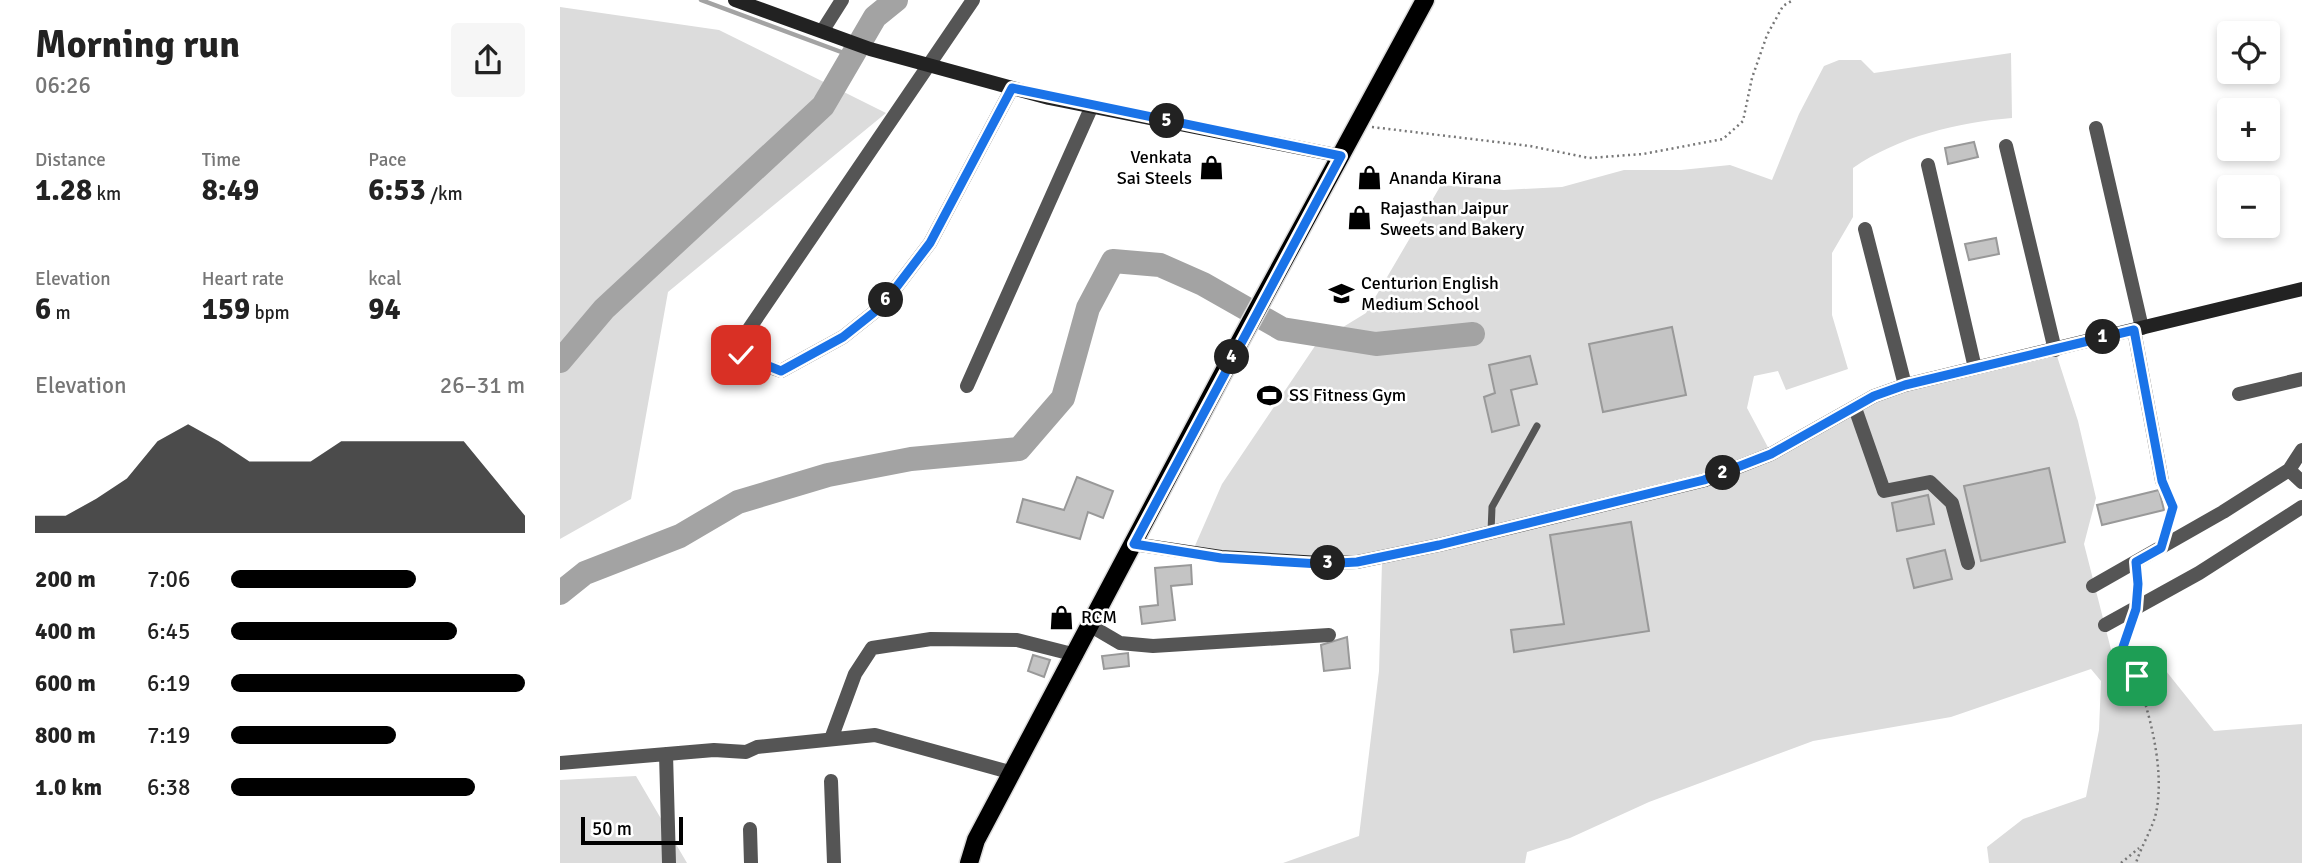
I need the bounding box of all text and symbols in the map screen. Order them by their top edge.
text: Morning run [35,21,240,68]
map controls [2217,21,2280,238]
button: locate [2217,21,2280,84]
button: share [451,23,525,97]
text: 06:26 [35,71,91,100]
button: + [2217,98,2280,161]
pin: 5 [1150,104,1184,138]
text: 5 [1161,108,1172,132]
place label: Venkata Sai Steels [1117,146,1192,189]
text: Distance [35,148,106,172]
text: Time [202,148,241,172]
text: Pace [368,148,407,172]
shop icon: Venkata Sai Steels [1198,153,1226,181]
shop icon: Ananda Kirana [1355,164,1383,192]
place label: Ananda Kirana [1389,167,1502,189]
text: 1.28 [35,172,92,209]
text: 8:49 [202,172,259,209]
text: 6:53 [368,172,426,209]
button: − [2217,175,2280,238]
text: km [92,182,121,206]
text: /km [426,182,463,206]
place label: Rajasthan Jaipur Sweets and Bakery [1380,197,1525,240]
shop icon: Rajasthan Jaipur Sweets and Bakery [1346,204,1374,232]
text: Elevation [35,267,111,291]
text: Heart rate [202,267,284,291]
text: kcal [368,267,402,291]
place label: Centurion English Medium School [1361,272,1499,315]
school or university icon: Centurion English Medium School [1327,279,1355,307]
pin: 6 [868,282,904,318]
text: 6 [880,287,891,311]
text: 6 [35,291,51,328]
text: 159 [202,291,250,328]
text: 94 [368,291,401,328]
text: m [51,301,71,325]
text: bpm [250,301,290,325]
pin: 1 [2086,320,2120,354]
text: 1 [2097,324,2108,348]
pin [711,325,771,385]
icon: check [722,336,760,374]
pin: 4 [1214,340,1250,374]
text: 4 [1226,344,1237,368]
text: Elevation [35,371,127,400]
text: 26–31 m [440,371,525,400]
sports icon: SS Fitness Gym [1255,381,1283,409]
place label: SS Fitness Gym [1289,384,1406,406]
pin: 2 [1706,456,1740,490]
text: 2 [1717,460,1728,484]
pin: 3 [1310,546,1346,580]
text: 3 [1322,550,1333,574]
text: 200 m [35,565,96,594]
text: 7:06 [147,565,190,594]
shop icon: RCM [1047,603,1075,631]
place label: RCM [1081,606,1117,628]
text: 400 m [35,617,96,646]
text: 6:45 [147,617,190,646]
pin [2107,646,2167,706]
icon: arrive [2118,657,2156,695]
text: 600 m [35,669,96,698]
text: 6:19 [147,669,190,698]
text: 800 m [35,721,96,750]
text: 7:19 [147,721,190,750]
text: 1.0 km [35,773,102,802]
text: 6:38 [147,773,190,802]
scale bar [581,814,682,846]
text: 50 m [592,817,632,841]

